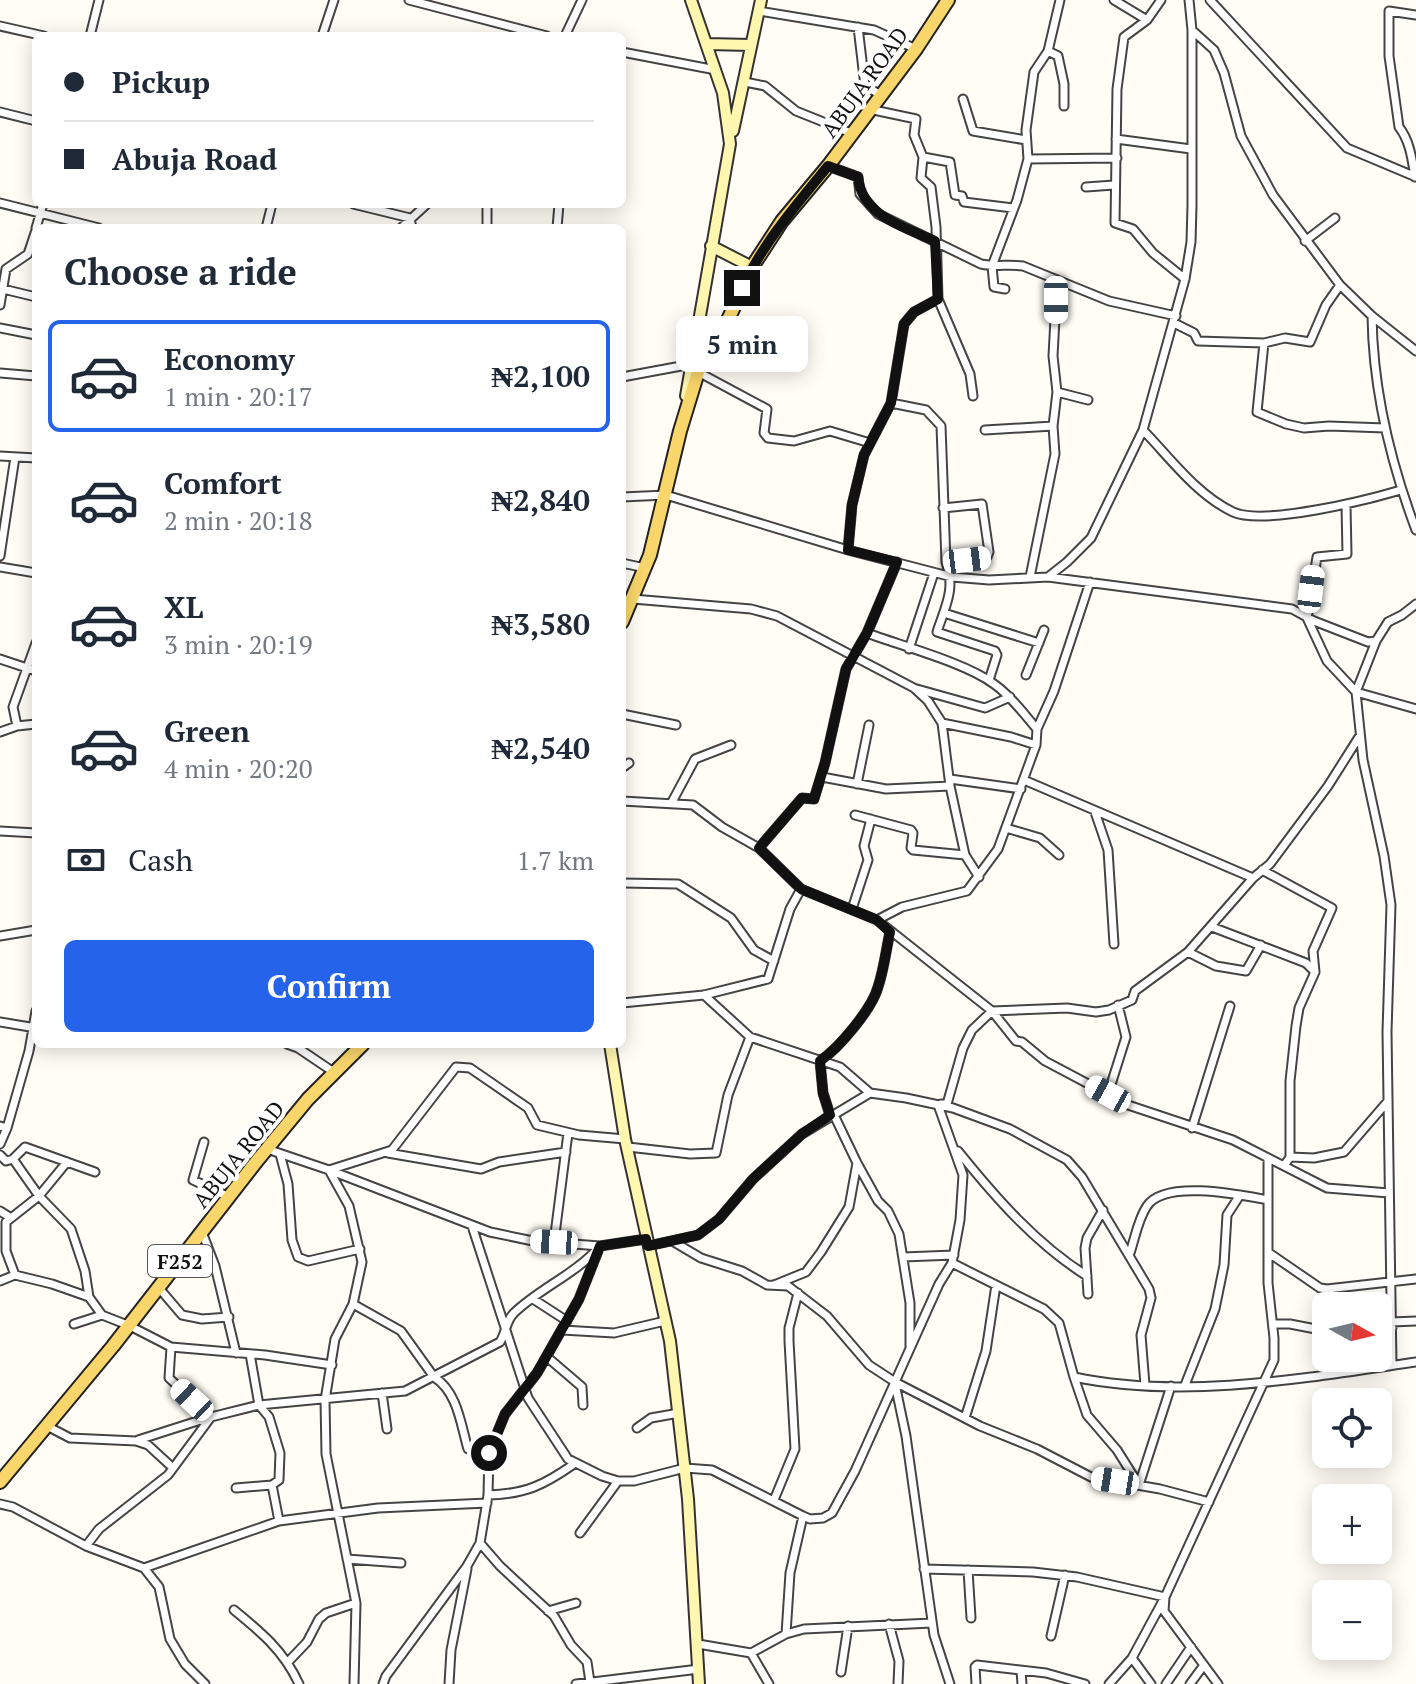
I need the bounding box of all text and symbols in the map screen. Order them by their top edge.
street label: ABUJA ROAD [814,21,914,143]
text: Pickup [112,62,210,102]
text: Abuja Road [112,139,277,179]
text: Choose a ride [64,248,297,295]
route end [724,270,760,306]
car [1044,276,1068,324]
callout: 5 min [676,316,808,372]
text: 5 min [706,327,778,361]
text: Economy [164,339,295,379]
icon: car [68,340,140,412]
text: ₦2,100 [491,356,590,396]
text: 1 min · 20:17 [164,379,313,413]
text: Comfort [164,463,282,503]
icon: car [68,464,140,536]
text: ₦2,840 [491,480,590,520]
text: 2 min · 20:18 [164,503,313,537]
car [942,545,992,575]
car [1296,564,1326,614]
text: XL [164,587,203,627]
icon: car [68,588,140,660]
text: ₦3,580 [491,604,590,644]
text: 3 min · 20:19 [164,627,313,661]
text: Green [164,711,250,751]
icon: car [68,712,140,784]
text: ₦2,540 [491,728,590,768]
text: 4 min · 20:20 [164,751,313,785]
icon: cash [64,838,108,882]
text: Cash [128,840,193,880]
text: 1.7 km [517,843,594,877]
button: Confirm [64,940,594,1032]
car [1081,1072,1135,1116]
street label: ABUJA ROAD [186,1094,290,1214]
car [529,1229,579,1255]
road number: F252 [148,1245,212,1277]
north arrow [1312,1292,1392,1372]
map controls [1312,1292,1392,1660]
car [166,1375,218,1425]
button: locate [1312,1388,1392,1468]
route start [471,1435,507,1471]
car [1089,1465,1141,1497]
button: + [1312,1484,1392,1564]
button: − [1312,1580,1392,1660]

